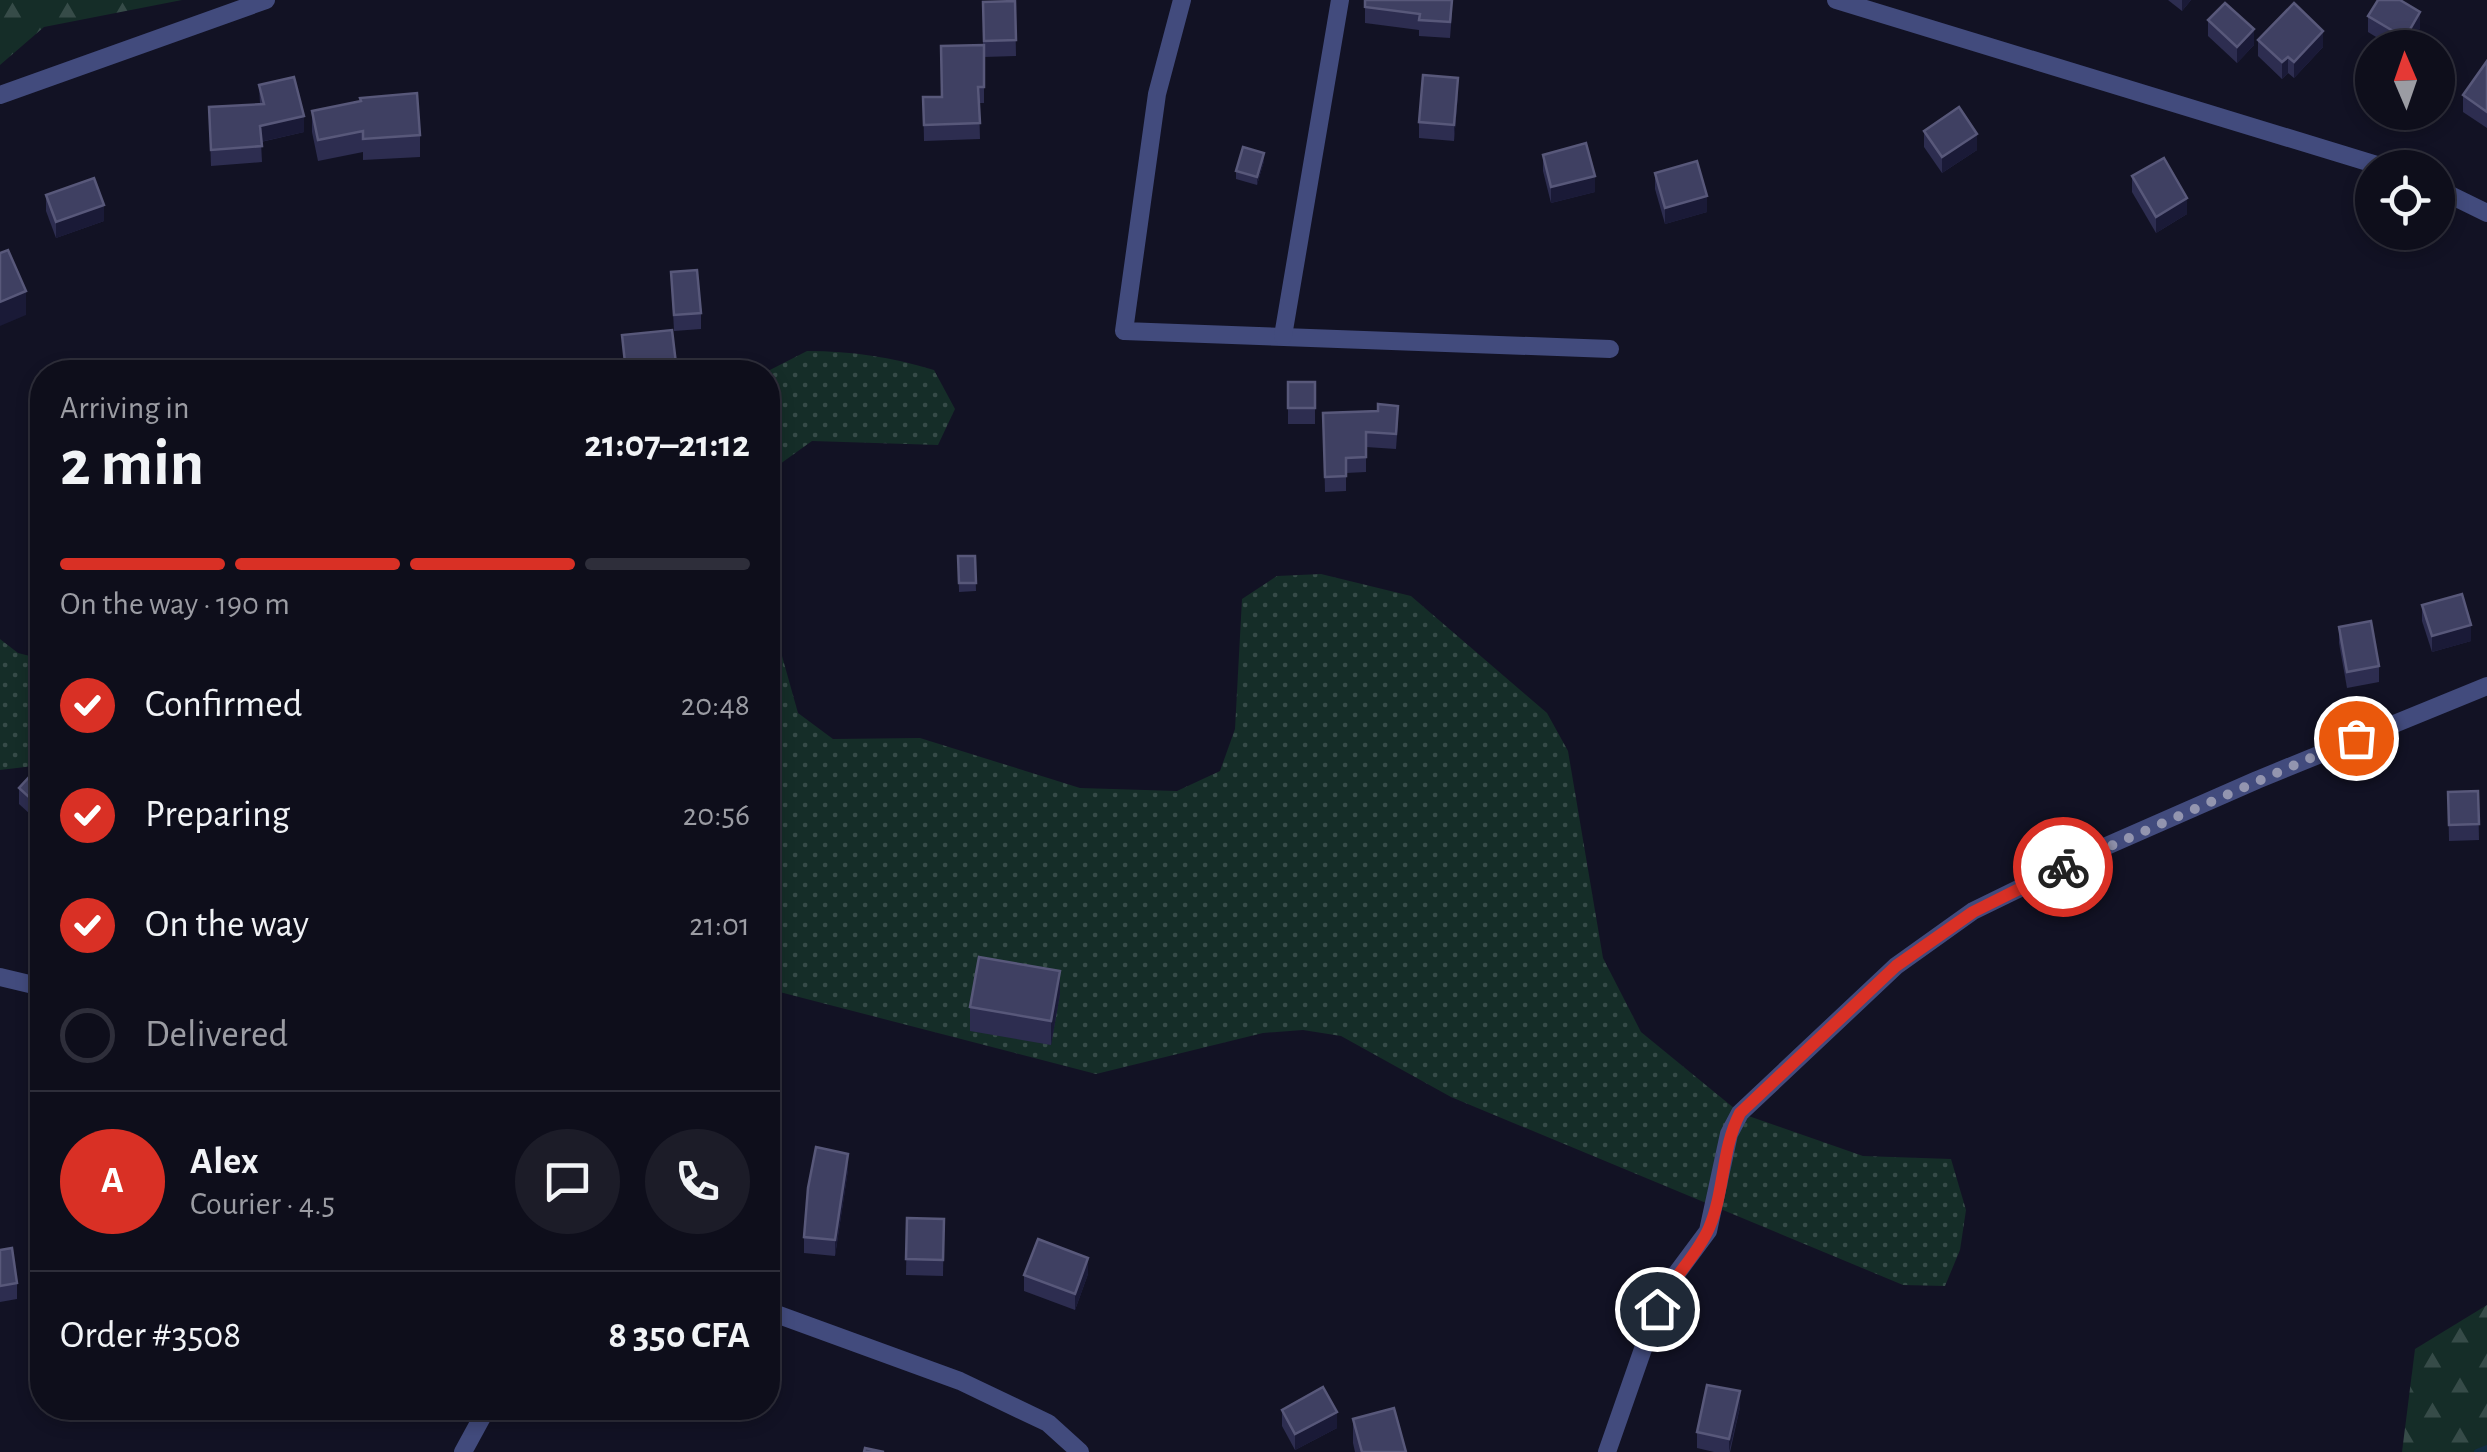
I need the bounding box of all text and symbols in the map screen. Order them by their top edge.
north arrow [2355,30,2455,130]
map controls [2355,30,2455,250]
button: locate [2355,150,2455,250]
text: Arriving in [60,392,189,424]
text: 21:07–21:12 [584,426,750,464]
text: 2 min [60,432,204,497]
text: On the way · 190 m [60,588,290,620]
icon: check [60,678,115,733]
text: Confirmed [145,686,302,724]
text: 20:48 [681,689,750,721]
pin [2314,696,2399,781]
icon: bag [2329,711,2384,766]
icon: check [60,788,115,843]
text: Preparing [145,796,290,834]
text: 20:56 [683,799,750,831]
courier [2013,817,2113,917]
icon: bike [2036,840,2091,895]
icon: check [60,898,115,953]
text: On the way [145,906,309,944]
text: 21:01 [689,909,750,941]
text: Delivered [145,1016,288,1054]
button: chat [515,1129,620,1234]
button: phone [645,1129,750,1234]
text: Alex [190,1143,259,1181]
text: A [101,1162,124,1200]
text: Courier · 4.5 [190,1188,335,1220]
pin [1615,1267,1700,1352]
icon: home [1630,1282,1685,1337]
text: Order #3508 [60,1317,241,1355]
text: 8 350 CFA [608,1317,750,1355]

